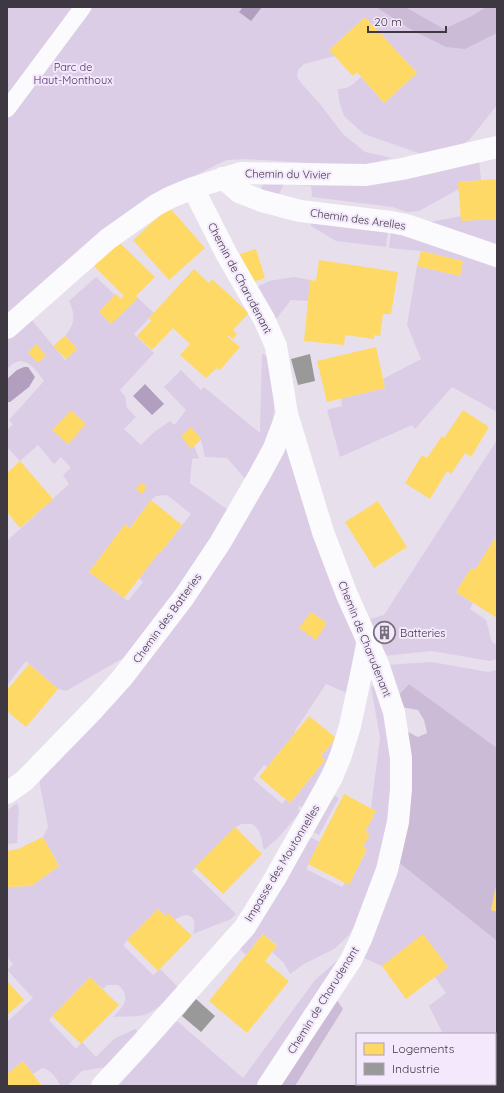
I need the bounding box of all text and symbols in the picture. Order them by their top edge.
scale bar [368,8,446,34]
text: 20 m [374,14,402,29]
park label: Parc de Haut-Monthoux [33,60,113,87]
street label: Chemin du Vivier [245,166,332,182]
street label: Chemin des Arelles [309,205,407,233]
street label: Chemin de Charudenant [205,220,275,336]
street label: Chemin des Batteries [130,570,204,666]
street label: Chemin de Charudenant [335,579,395,699]
building icon: Batteries [371,620,397,646]
place label: Batteries [400,626,445,640]
street label: Impasse des Moutonnelles [241,802,323,924]
street label: Chemin de Charudenant [284,944,362,1056]
legend [356,1033,496,1085]
text: Logements [392,1041,455,1056]
text: Industrie [392,1061,440,1076]

